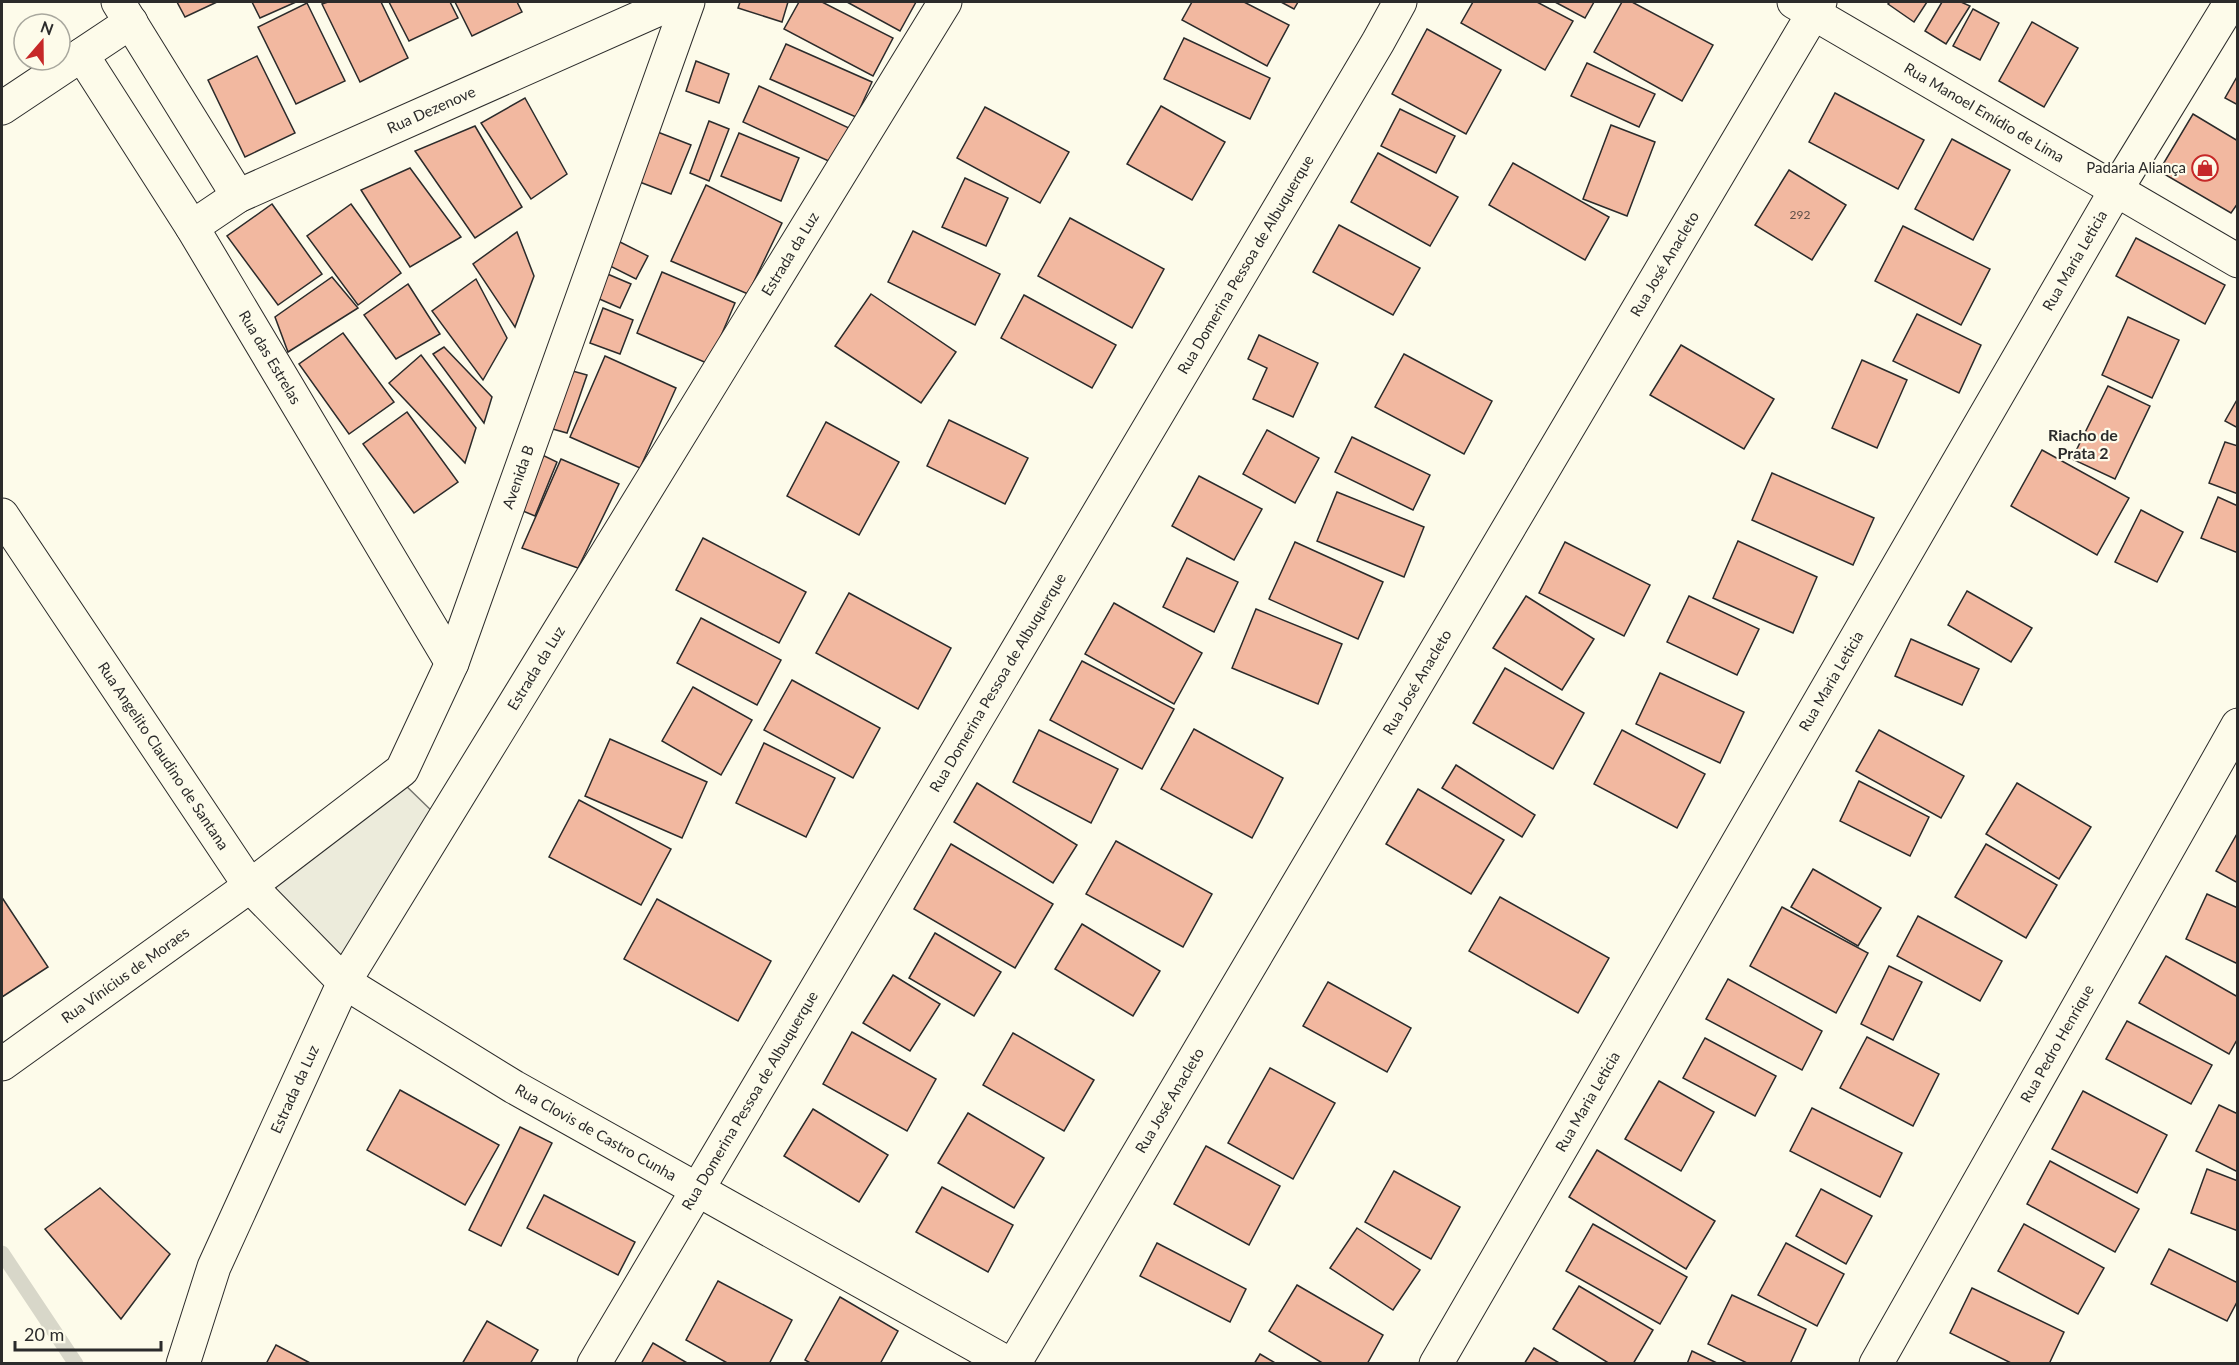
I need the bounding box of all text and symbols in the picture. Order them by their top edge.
north arrow [12,12,72,72]
text: N [38,16,56,38]
street label: Rua Manoel Emídio de Lima [1901,58,2068,166]
street label: Rua Dezenove [384,82,478,137]
street label: Rua Domerina Pessoa de Albuquerque [1173,151,1317,377]
shop icon: Padaria Aliança [2190,153,2220,183]
place label: Padaria Aliança [2086,158,2186,176]
house number: 292 [1790,207,1810,222]
street label: Rua Maria Leticia [2038,207,2110,314]
street label: Estrada da Luz [757,208,822,299]
street label: Rua José Anacleto [1626,208,1702,319]
street label: Rua das Estrelas [236,307,306,407]
district label: Riacho de Prata 2 [2048,425,2118,462]
street label: Avenida B [498,442,537,511]
street label: Rua Domerina Pessoa de Albuquerque [925,569,1069,795]
street label: Estrada da Luz [503,622,568,713]
street label: Rua José Anacleto [1378,626,1455,738]
street label: Rua Maria Leticia [1795,627,1867,734]
street label: Rua Angelito Claudino de Santana [95,658,233,853]
street label: Rua Vinícius de Moraes [57,923,192,1027]
street label: Rua Pedro Henrique [2016,981,2097,1105]
street label: Rua Domerina Pessoa de Albuquerque [677,987,821,1213]
street label: Estrada da Luz [266,1042,322,1136]
street label: Rua José Anacleto [1131,1044,1207,1156]
street label: Rua Maria Leticia [1551,1048,1623,1155]
street label: Rua Clovis de Castro Cunha [512,1080,680,1184]
scale bar [15,1314,160,1352]
text: 20 m [24,1323,64,1345]

